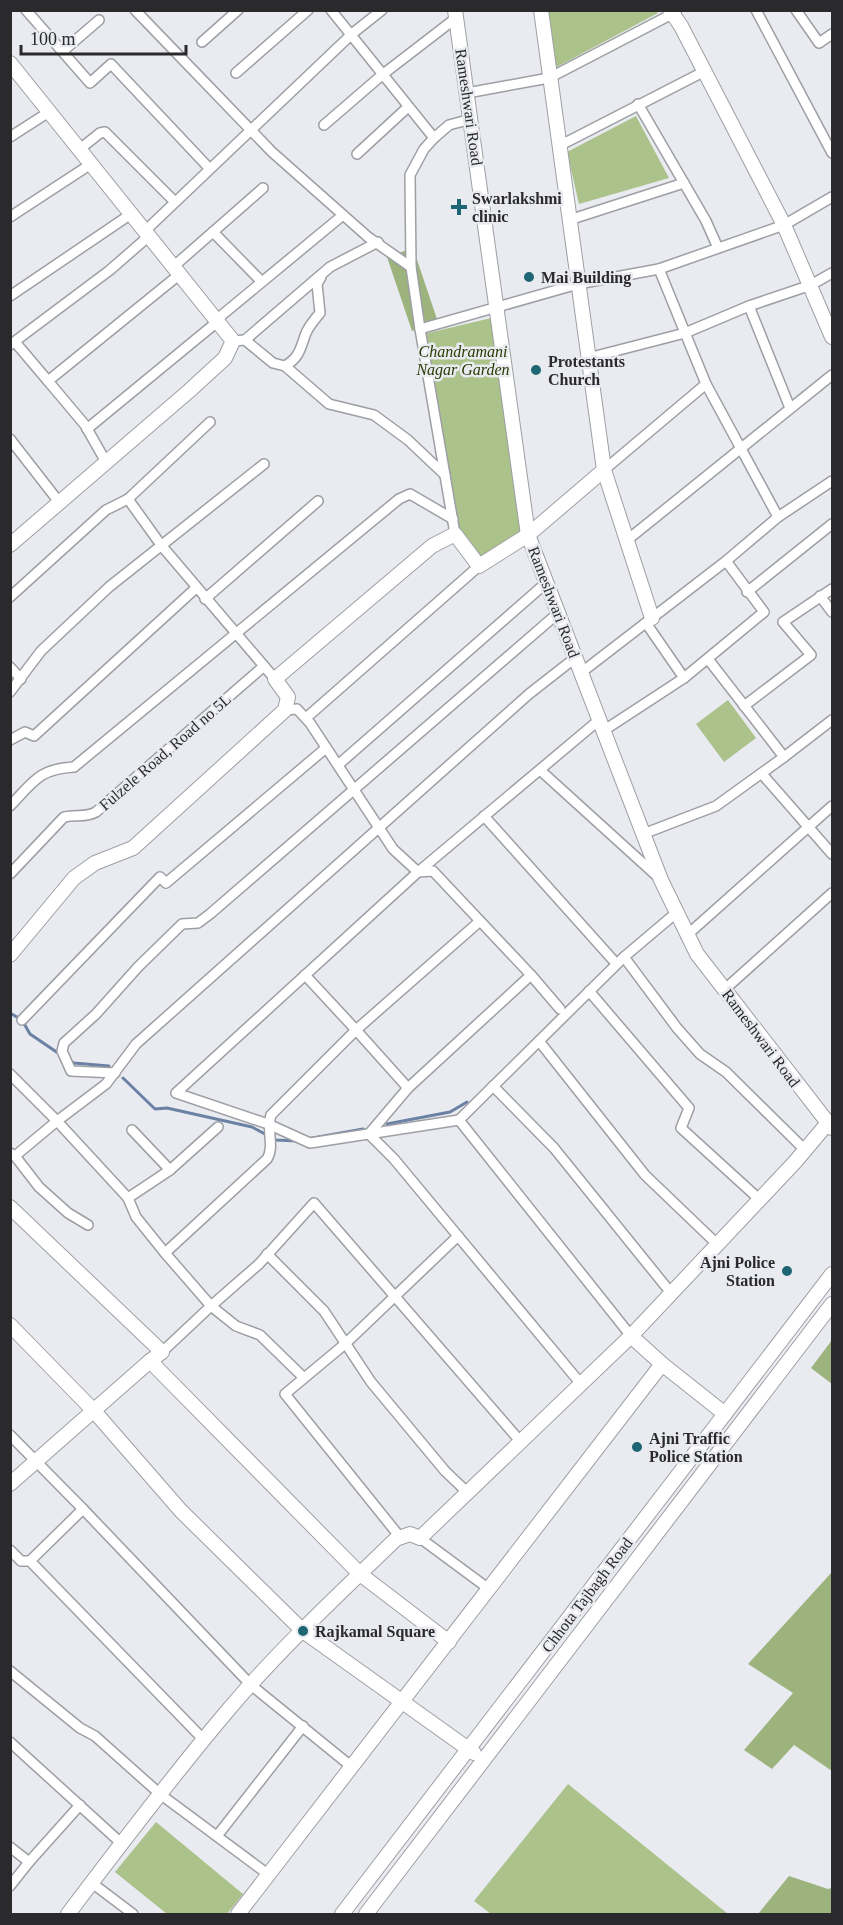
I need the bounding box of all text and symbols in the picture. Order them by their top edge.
scale bar [21,18,186,56]
text: 100 m [30,29,76,49]
street label: Rameshwari Road [452,48,486,166]
place label: Swarlakshmi clinic [472,190,562,225]
marker: Swarlakshmi clinic [450,198,468,216]
place label: Mai Building [541,269,631,287]
marker: Mai Building [522,270,536,284]
park label: Chandramani Nagar Garden [415,343,510,379]
place label: Protestants Church [548,353,625,388]
marker: Protestants Church [529,363,543,377]
street label: Rameshwari Road [525,544,583,660]
street label: Fulzele Road, Road no 5L [96,690,234,814]
street label: Rameshwari Road [719,986,803,1090]
place label: Ajni Police Station [700,1254,775,1289]
marker: Ajni Police Station [780,1264,794,1278]
place label: Ajni Traffic Police Station [649,1430,743,1465]
marker: Ajni Traffic Police Station [630,1440,644,1454]
street label: Chhota Tajbagh Road [538,1534,636,1656]
place label: Rajkamal Square [315,1623,435,1641]
marker: Rajkamal Square [296,1624,310,1638]

